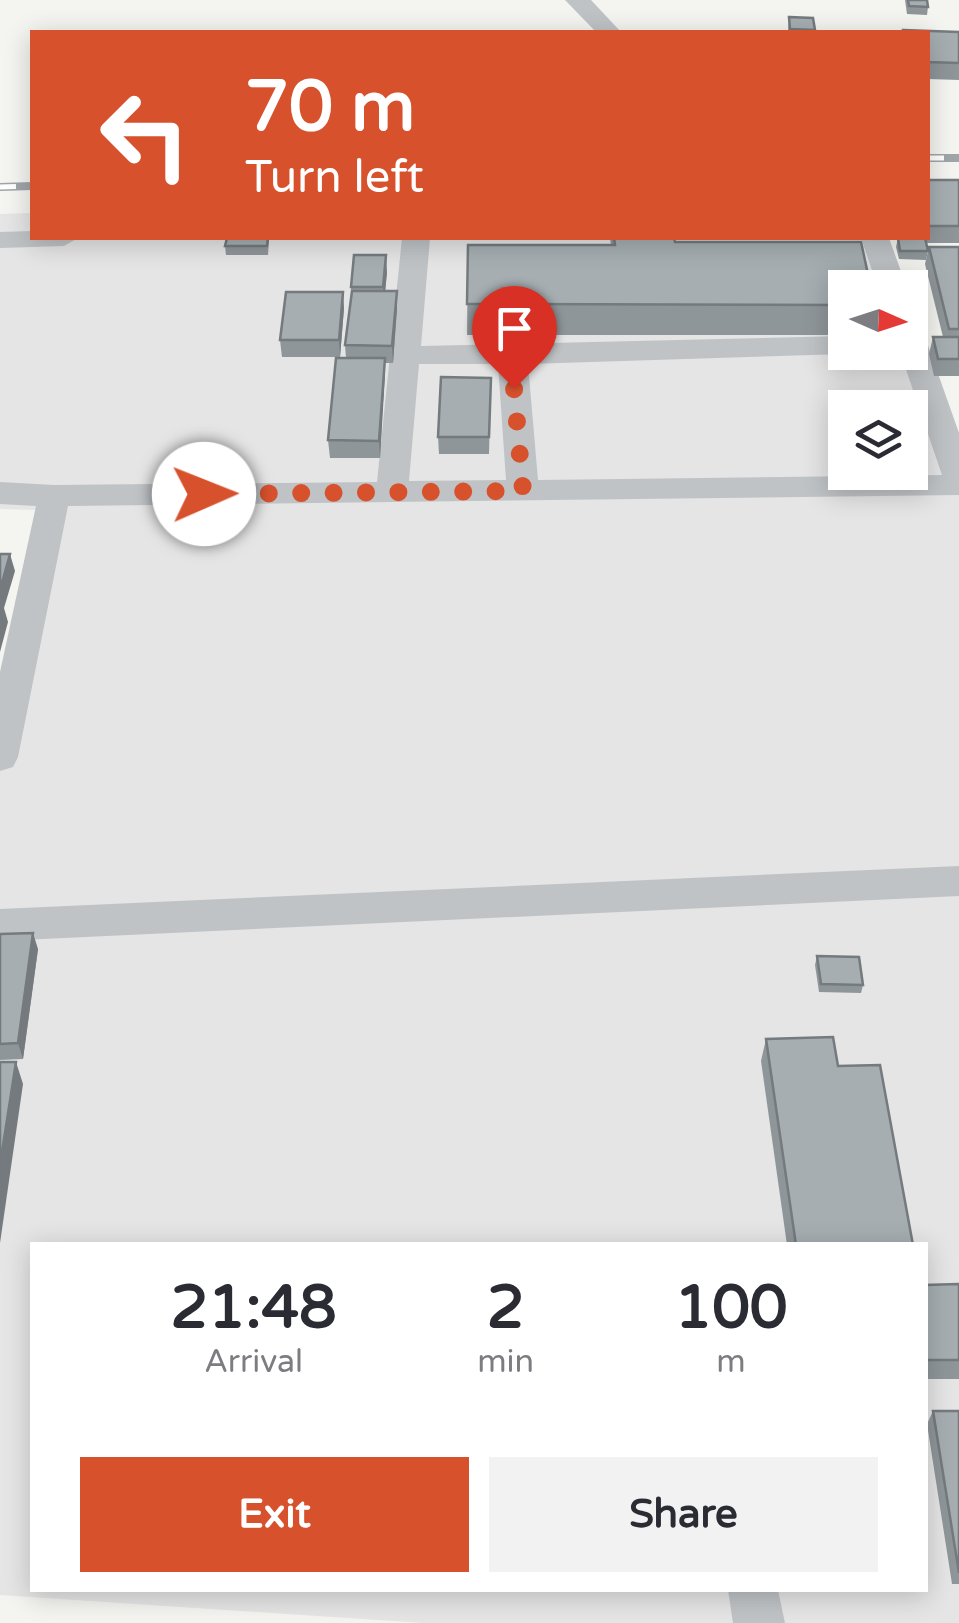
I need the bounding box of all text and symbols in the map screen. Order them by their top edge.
text: 70 m [245,66,415,150]
icon: left [80,70,210,200]
text: Turn left [245,151,424,205]
north arrow [828,270,928,370]
map controls [828,270,928,490]
pin [472,286,557,389]
icon: arrive [487,301,542,356]
button: layers [828,390,928,490]
position arrow [152,442,256,546]
text: 21:48 [170,1272,337,1344]
text: 2 [487,1272,524,1344]
text: 100 [674,1272,788,1344]
text: Arrival [204,1343,303,1381]
text: min [477,1343,534,1381]
text: m [716,1343,746,1381]
button: Exit [80,1457,469,1572]
button: Share [489,1457,878,1572]

